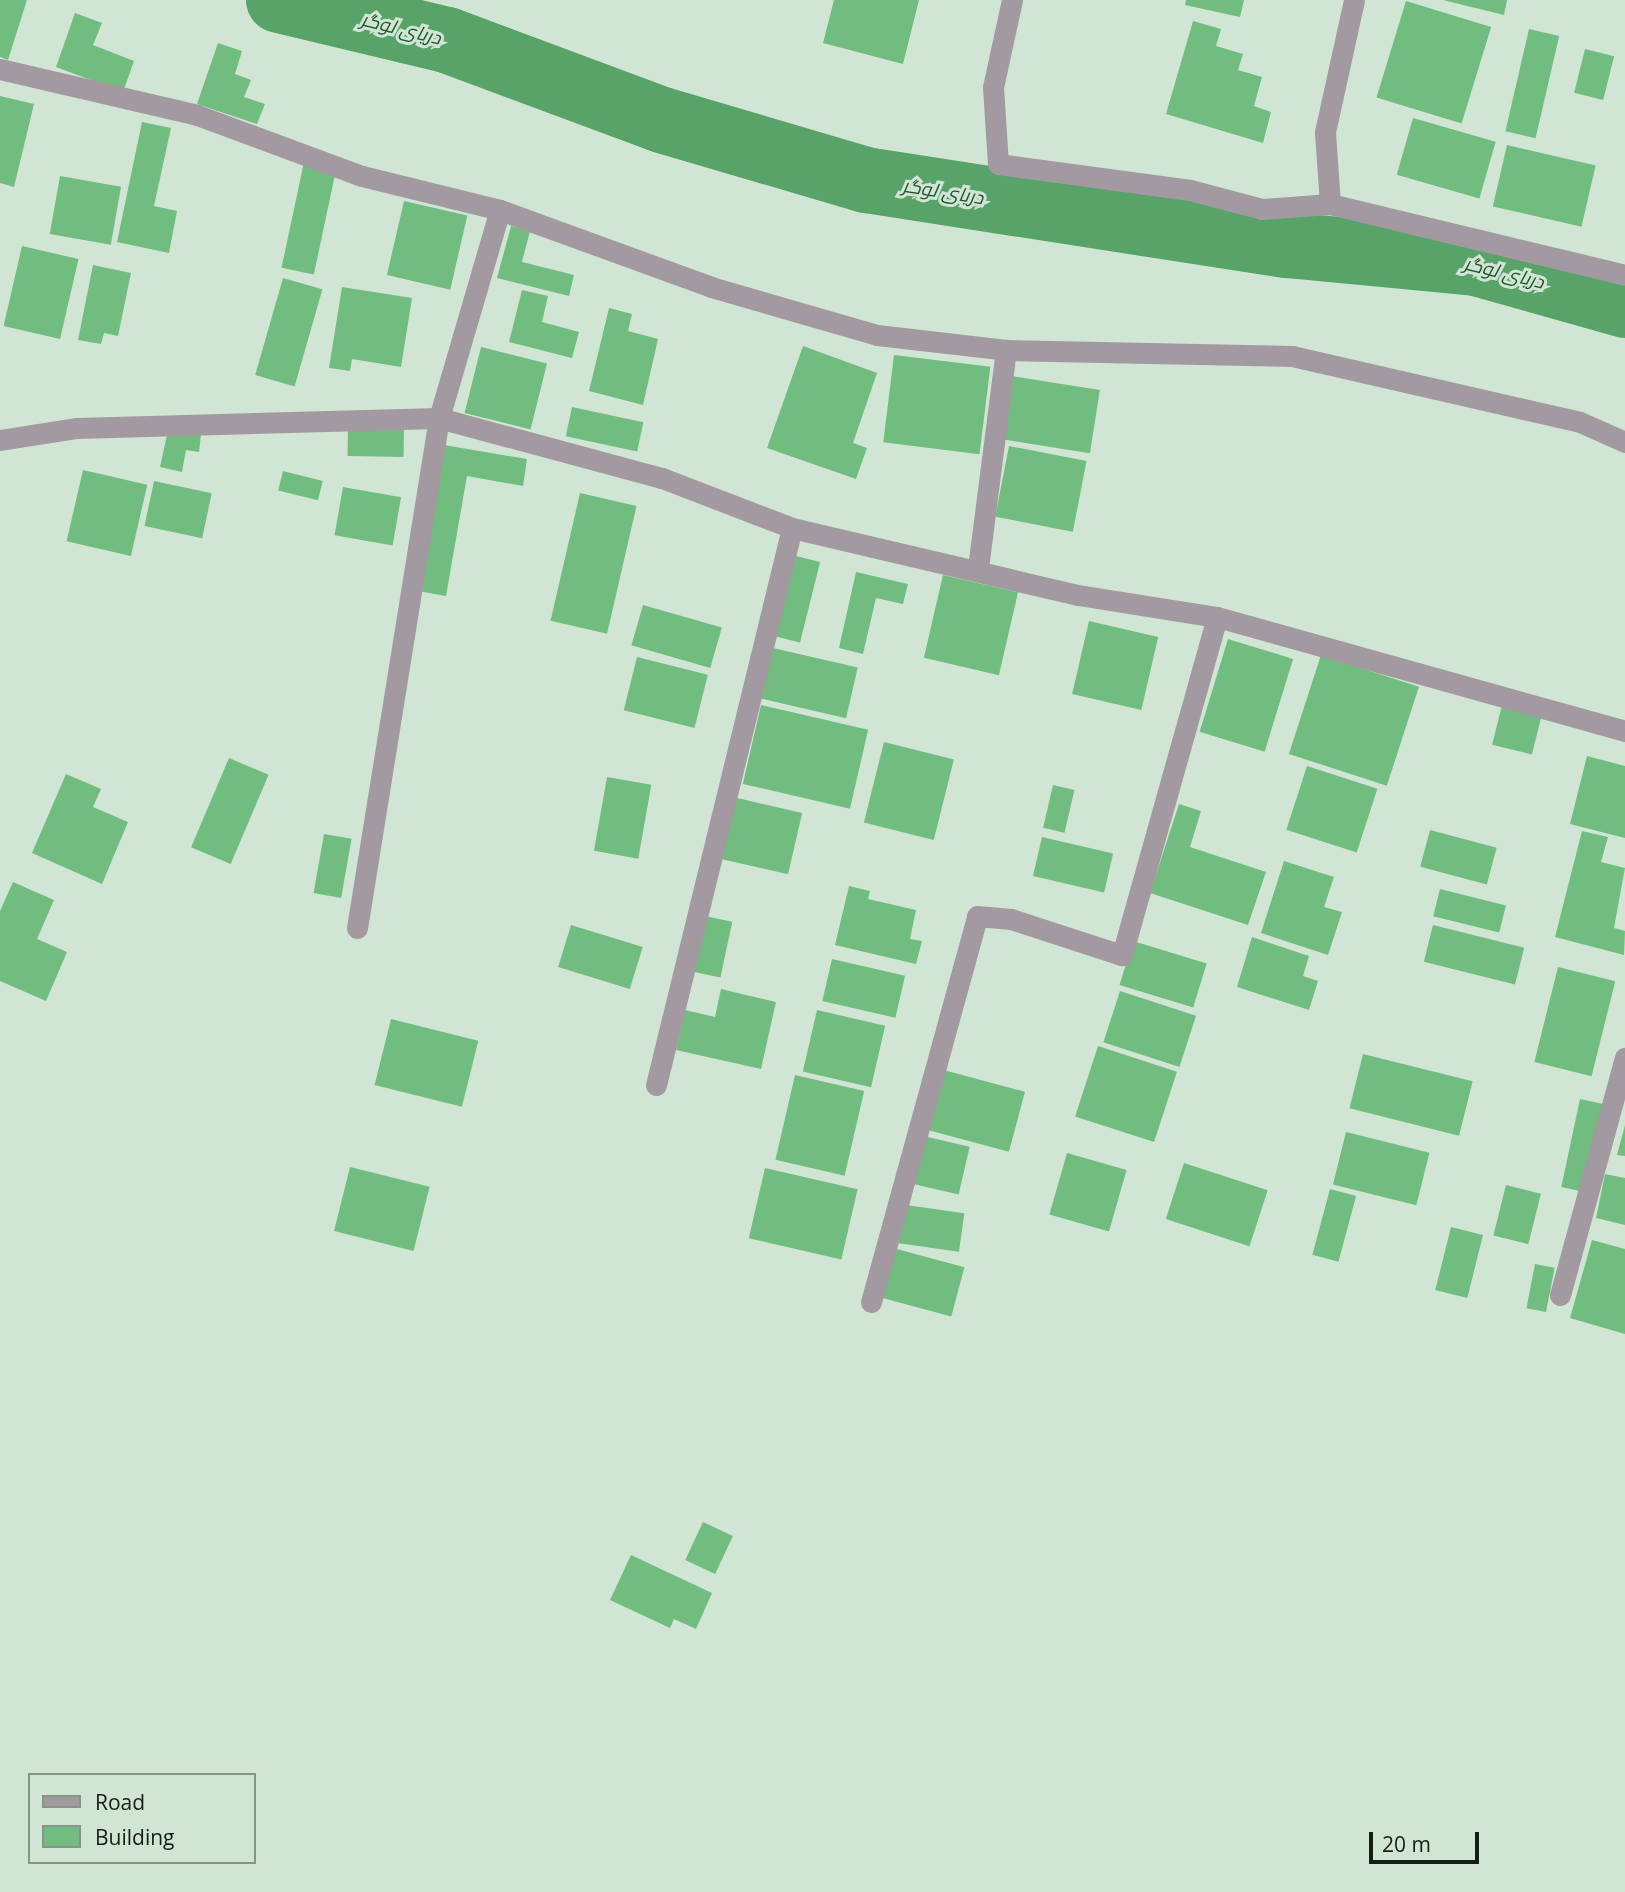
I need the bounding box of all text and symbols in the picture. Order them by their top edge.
water label: دریای لوگر [359,8,443,50]
water label: دریای لوگر [901,174,985,210]
water label: دریای لوگر [1462,252,1546,294]
legend [28,1773,256,1864]
text: Road [95,1788,145,1816]
scale bar [1373,1818,1483,1862]
text: Building [95,1823,174,1851]
text: 20 m [1382,1830,1431,1858]

